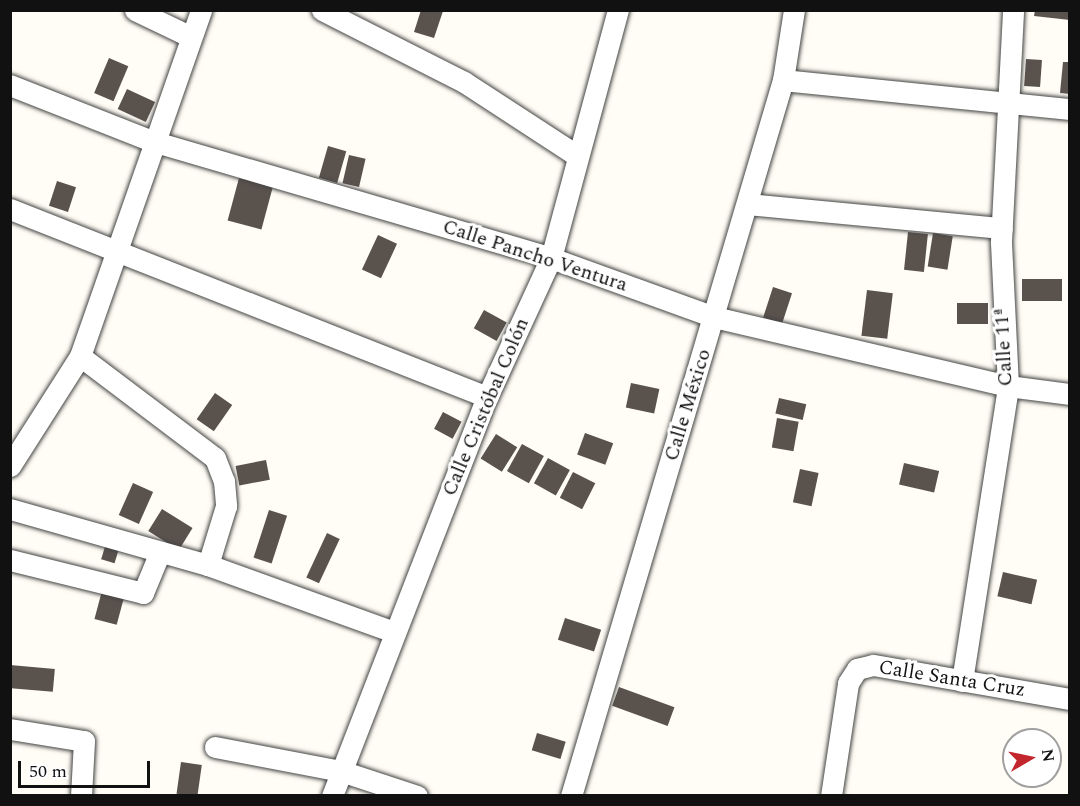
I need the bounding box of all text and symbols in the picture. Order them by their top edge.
street label: Calle Pancho Ventura [440,215,630,297]
street label: Calle 11ª [990,307,1018,387]
street label: Calle Cristóbal Colón [438,314,534,500]
street label: Calle México [660,346,716,464]
street label: Calle Santa Cruz [877,656,1027,702]
north arrow [1002,728,1062,788]
text: N [1035,747,1061,764]
scale bar [21,749,153,787]
text: 50 m [29,758,67,785]

